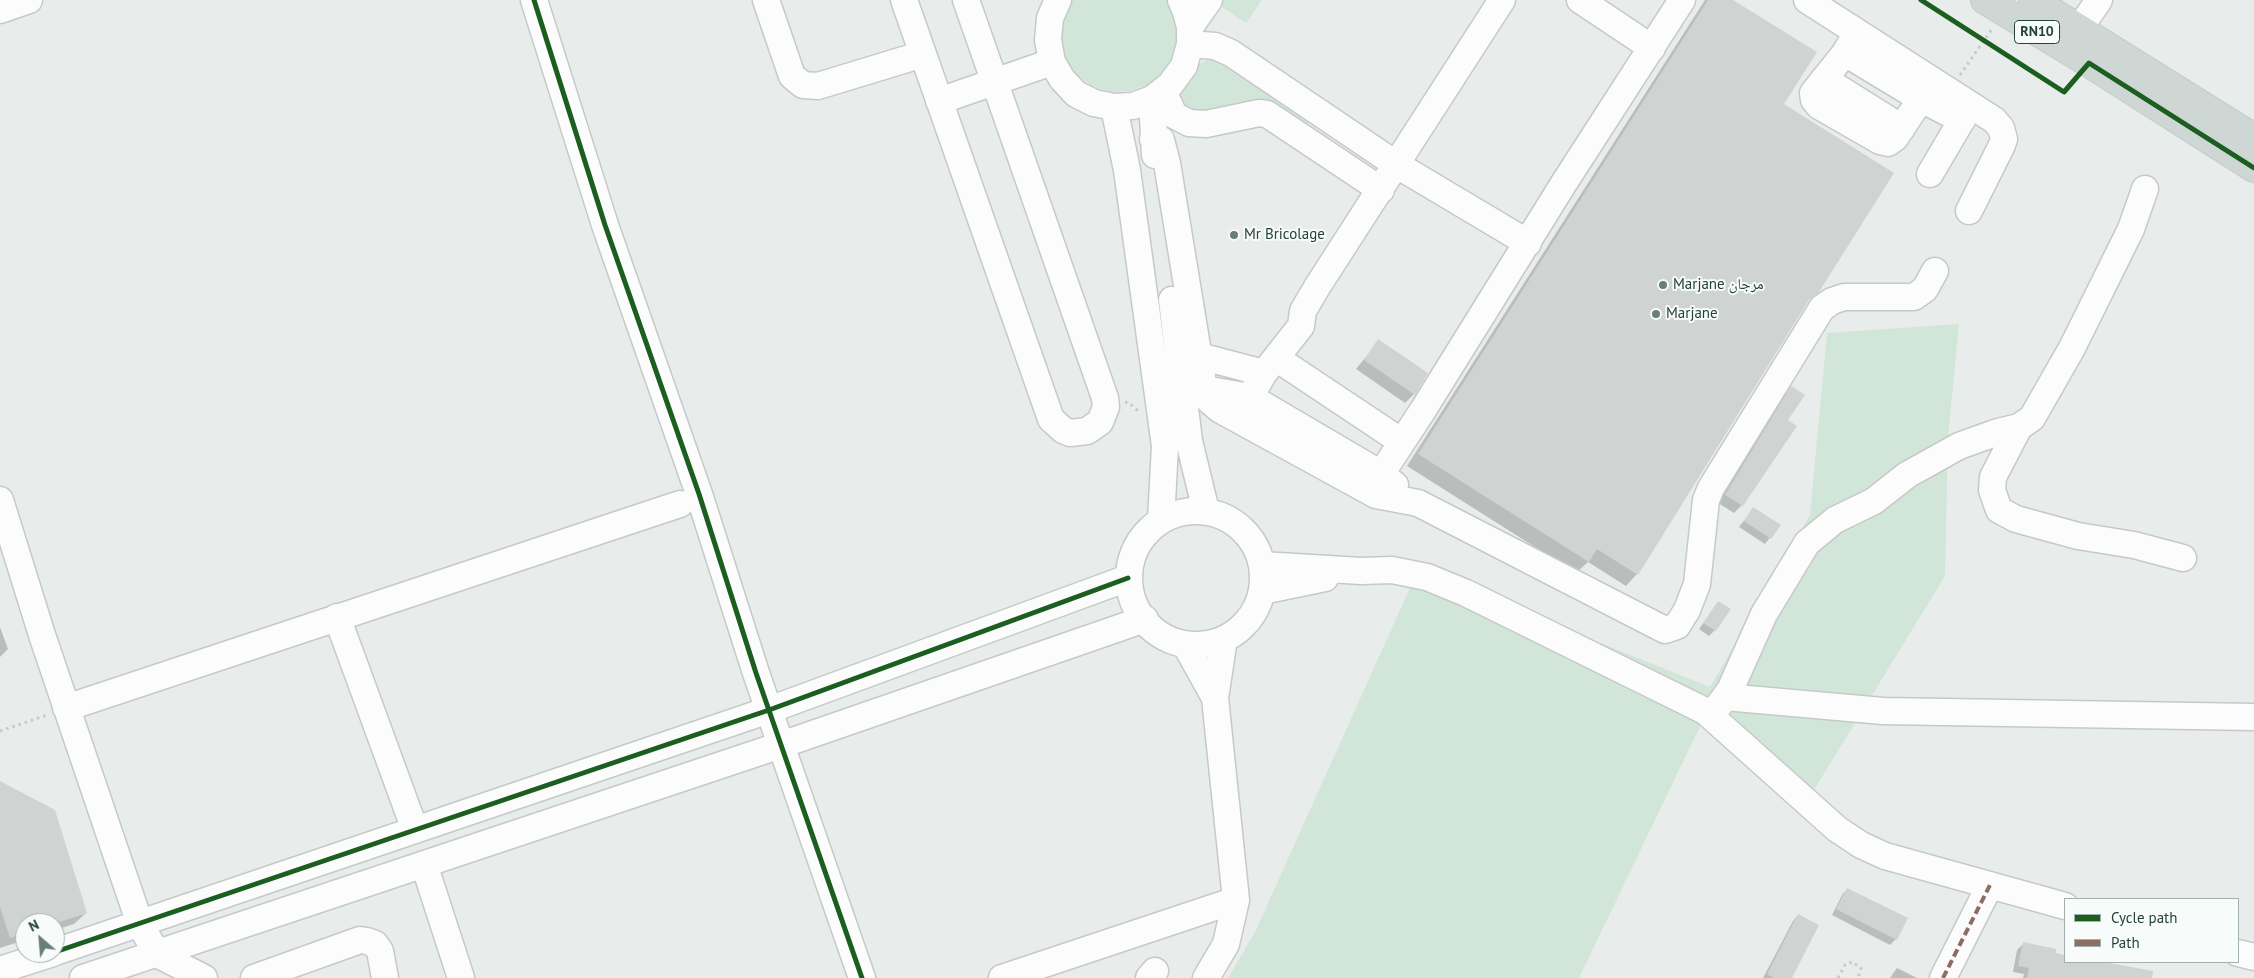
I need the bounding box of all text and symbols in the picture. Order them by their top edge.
road number: RN10 [2014,21,2060,44]
place label: Mr Bricolage [1244,226,1325,244]
marker: Mr Bricolage [1228,229,1240,241]
place label: Marjane مرجان [1673,276,1764,294]
marker: Marjane مرجان [1657,279,1669,291]
place label: Marjane [1666,305,1718,323]
marker: Marjane [1650,308,1662,320]
legend [2064,898,2239,963]
text: Cycle path [2111,908,2177,927]
north arrow [15,913,65,963]
text: N [25,915,42,936]
text: Path [2111,933,2140,952]

